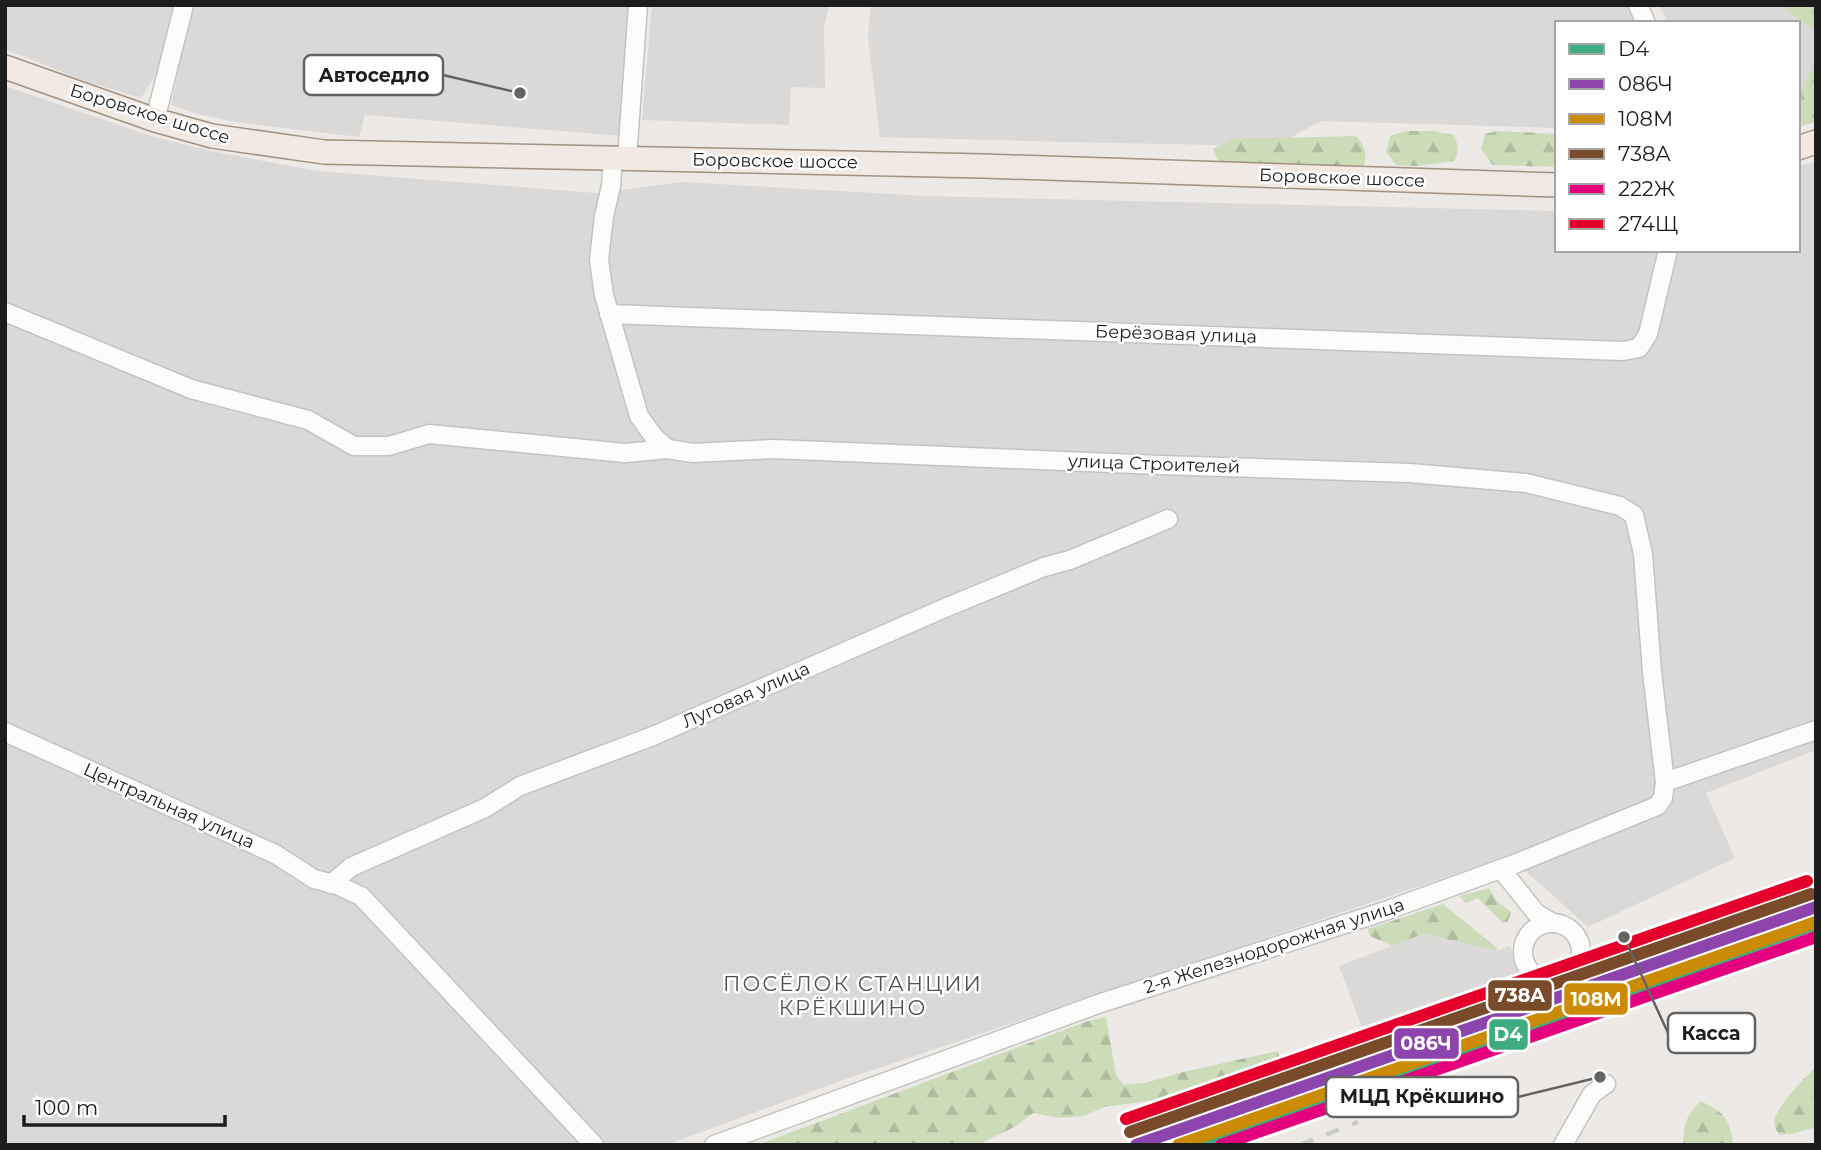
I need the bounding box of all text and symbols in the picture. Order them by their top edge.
legend [1555,21,1800,252]
text: D4 [1618,36,1649,61]
callout: Автоседло [304,55,443,95]
text: Автоседло [319,64,429,87]
text: 086Ч [1618,71,1673,96]
street label: Боровское шоссе [67,79,233,149]
text: 108М [1618,106,1673,131]
text: 738А [1618,141,1671,166]
street label: Боровское шоссе [692,149,858,173]
street label: Боровское шоссе [1259,164,1425,192]
text: 222Ж [1618,176,1675,201]
text: 274Щ [1618,211,1678,236]
street label: Берёзовая улица [1095,320,1257,348]
street label: улица Строителей [1067,450,1240,478]
street label: Луговая улица [679,657,813,733]
street label: Центральная улица [80,758,258,854]
street label: 2-я Железнодорожная улица [1141,893,1407,999]
district label: ПОСЁЛОК СТАНЦИИ КРЁКШИНО [723,971,983,1020]
line badge: 738А [1487,979,1553,1012]
line badge: 108М [1563,982,1629,1016]
text: 738А [1495,984,1546,1007]
text: 108М [1570,988,1622,1011]
callout: Касса [1668,1013,1755,1053]
line badge: D4 [1488,1018,1529,1051]
text: Касса [1682,1022,1740,1045]
text: D4 [1494,1023,1522,1046]
line badge: 086Ч [1393,1027,1460,1060]
text: 086Ч [1400,1032,1452,1055]
callout: МЦД Крёкшино [1326,1077,1518,1117]
scale bar [24,1084,226,1128]
text: МЦД Крёкшино [1340,1085,1504,1108]
text: 100 m [35,1095,98,1120]

